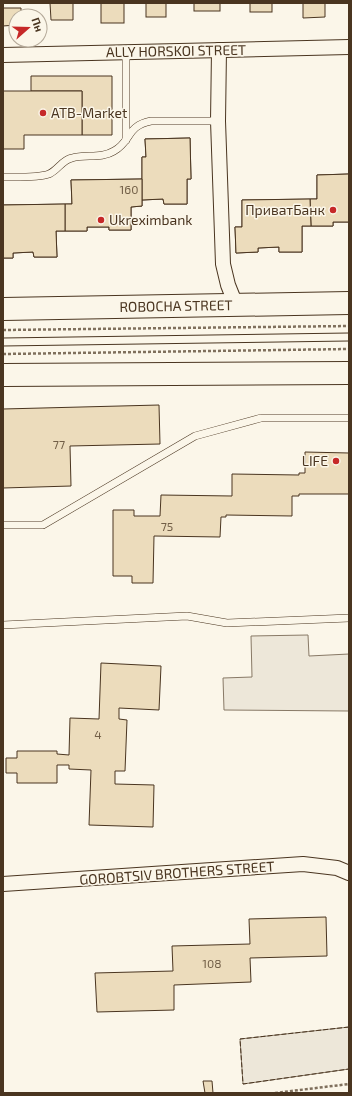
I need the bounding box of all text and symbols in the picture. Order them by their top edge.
north arrow [8,8,48,48]
text: Пн [29,15,46,33]
street label: ALLY HORSKOI STREET [106,41,246,60]
place label: ATB-Market [51,104,127,121]
marker: ATB-Market [38,108,48,118]
house number: 160 [120,182,138,196]
place label: ПриватБанк [245,201,325,218]
marker: ПриватБанк [328,205,338,215]
place label: Ukreximbank [109,211,192,228]
marker: Ukreximbank [96,215,106,225]
street label: ROBOCHA STREET [119,296,233,315]
house number: 77 [53,437,65,451]
place label: LIFE [302,452,328,469]
marker: LIFE [331,456,341,466]
house number: 75 [161,519,173,533]
house number: 4 [94,727,102,741]
street label: GOROBTSIV BROTHERS STREET [79,857,275,888]
house number: 108 [202,956,222,970]

